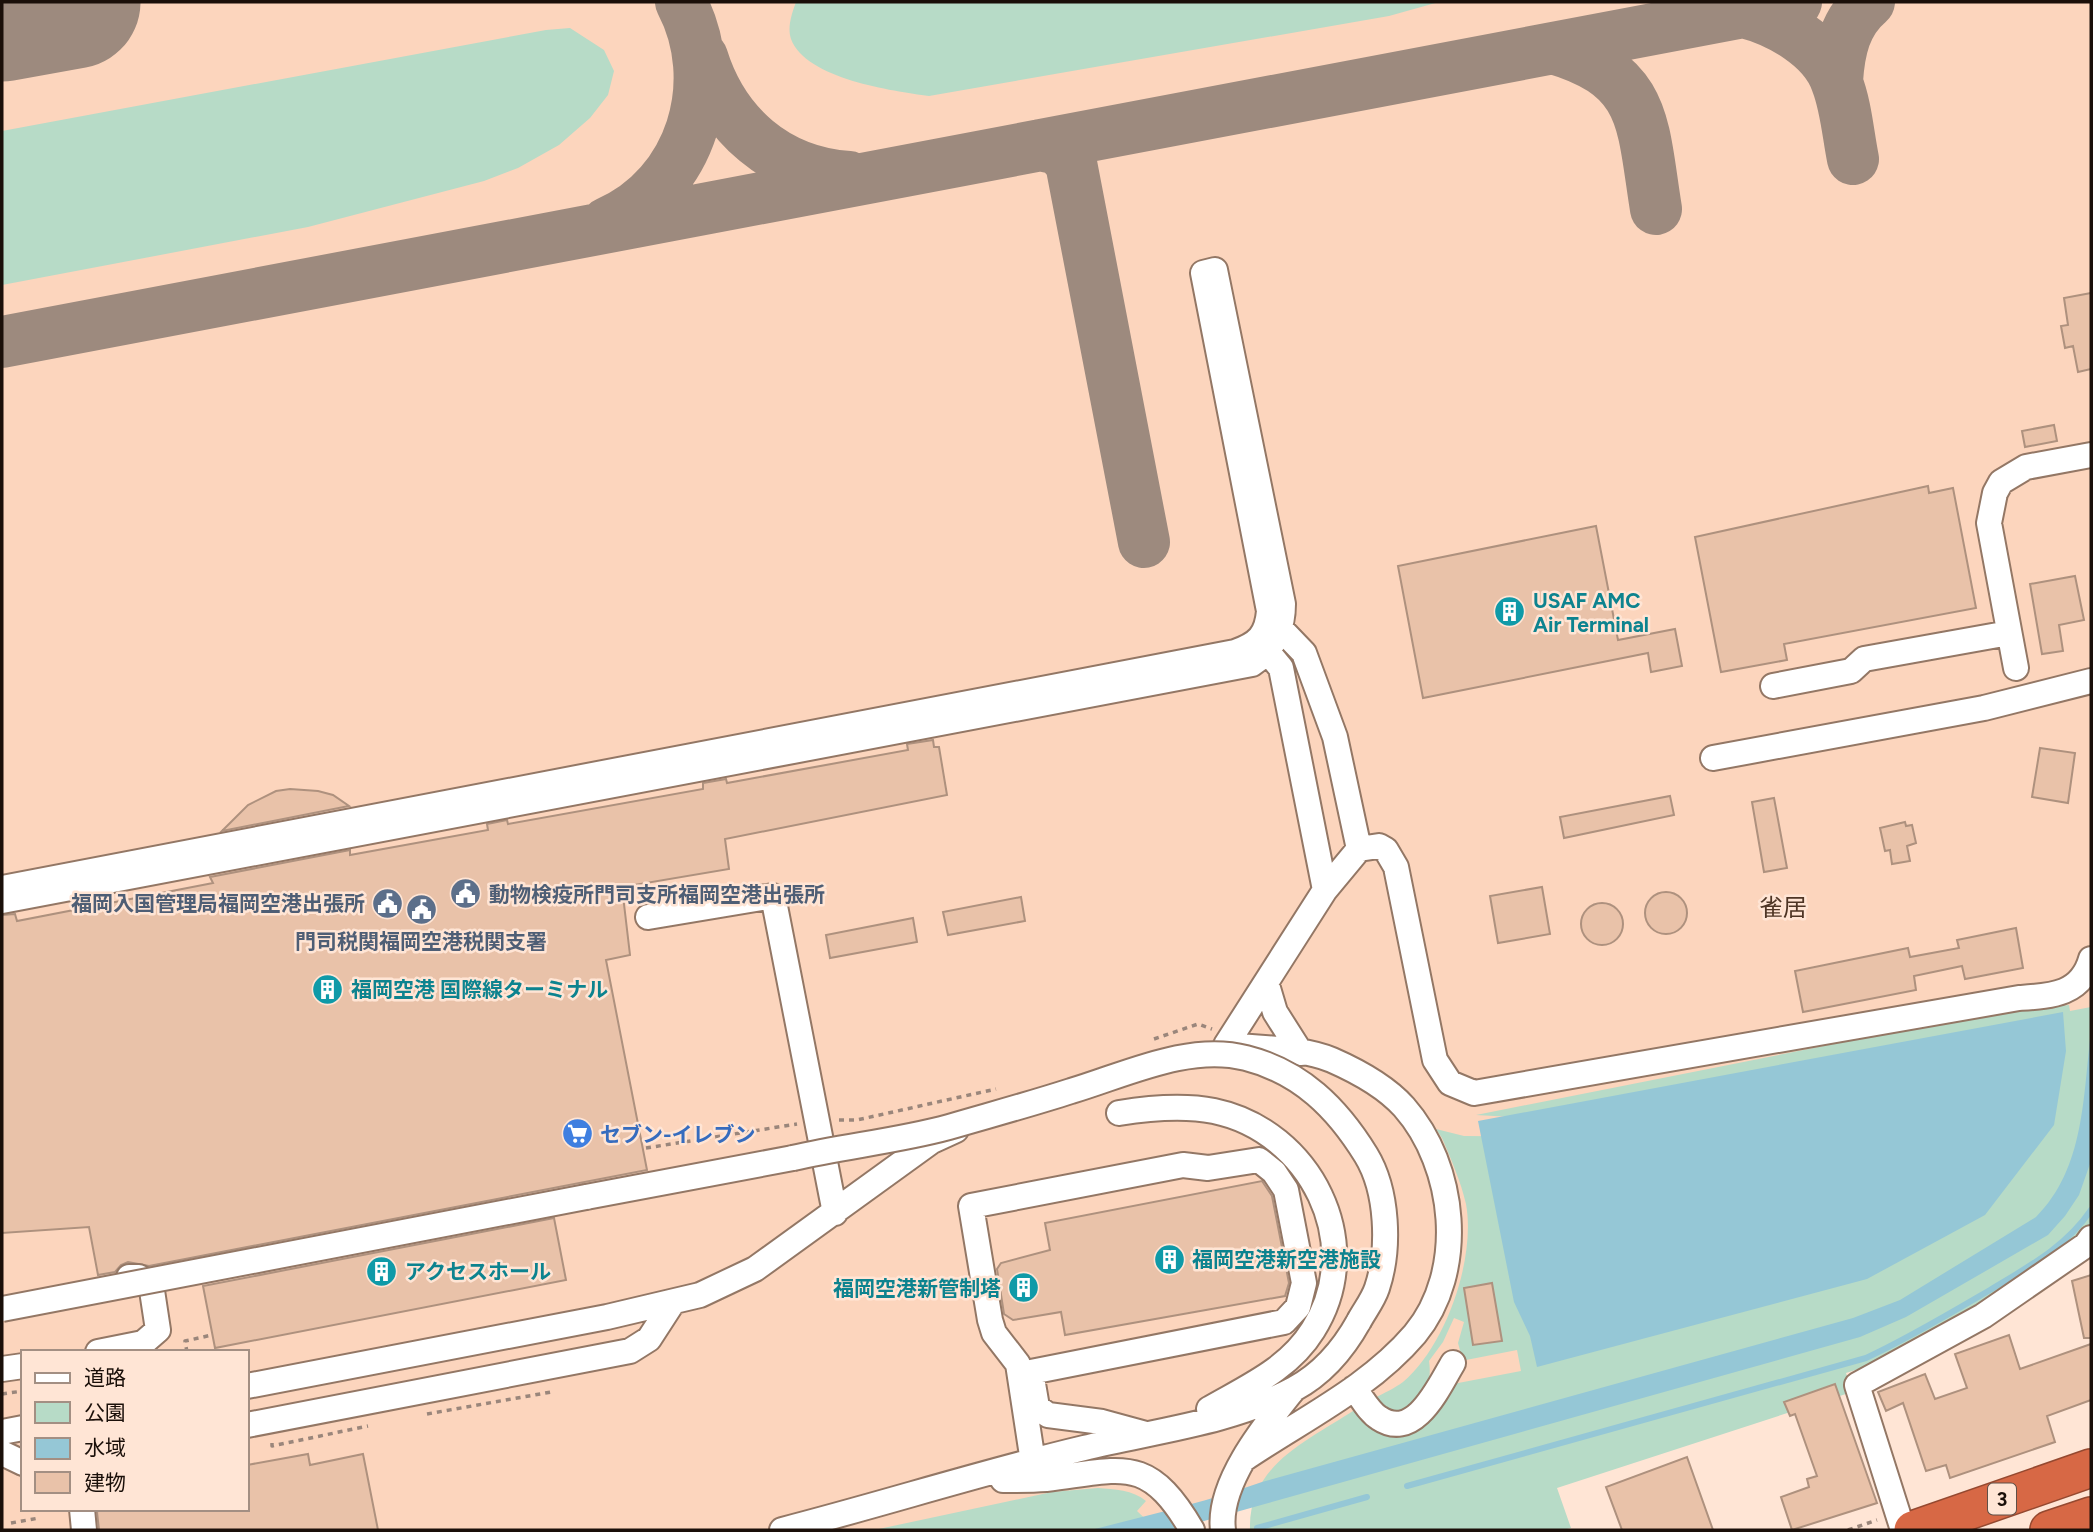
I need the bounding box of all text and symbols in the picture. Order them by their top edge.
place label: USAF AMC Air Terminal [1533,588,1649,637]
building icon: USAF AMC Air Terminal [1493,595,1527,629]
public building icon: 動物検疫所門司支所福岡空港出張所 [449,877,483,911]
place label: 動物検疫所門司支所福岡空港出張所 [489,882,825,907]
public building icon: 福岡入国管理局福岡空港出張所 [371,886,405,920]
place label: 福岡入国管理局福岡空港出張所 [71,891,365,916]
public building icon: 門司税関福岡空港税関支署 [404,892,438,926]
district label: 雀居 [1759,893,1807,922]
place label: 門司税関福岡空港税関支署 [295,929,547,954]
building icon: 福岡空港 国際線ターミナル [311,972,345,1006]
place label: 福岡空港 国際線ターミナル [351,977,608,1002]
supermarket icon: セブン-イレブン [560,1117,594,1151]
place label: セブン-イレブン [600,1122,756,1147]
building icon: 福岡空港新空港施設 [1152,1242,1186,1276]
place label: 福岡空港新空港施設 [1192,1247,1381,1272]
building icon: アクセスホール [365,1254,399,1288]
place label: アクセスホール [405,1259,551,1284]
building icon: 福岡空港新管制塔 [1007,1271,1041,1305]
place label: 福岡空港新管制塔 [833,1276,1001,1301]
legend [21,1350,248,1511]
text: 道路 [84,1365,126,1390]
text: 公園 [84,1400,126,1425]
text: 水域 [84,1435,126,1460]
text: 建物 [84,1470,126,1495]
road number: 3 [1988,1484,2016,1514]

